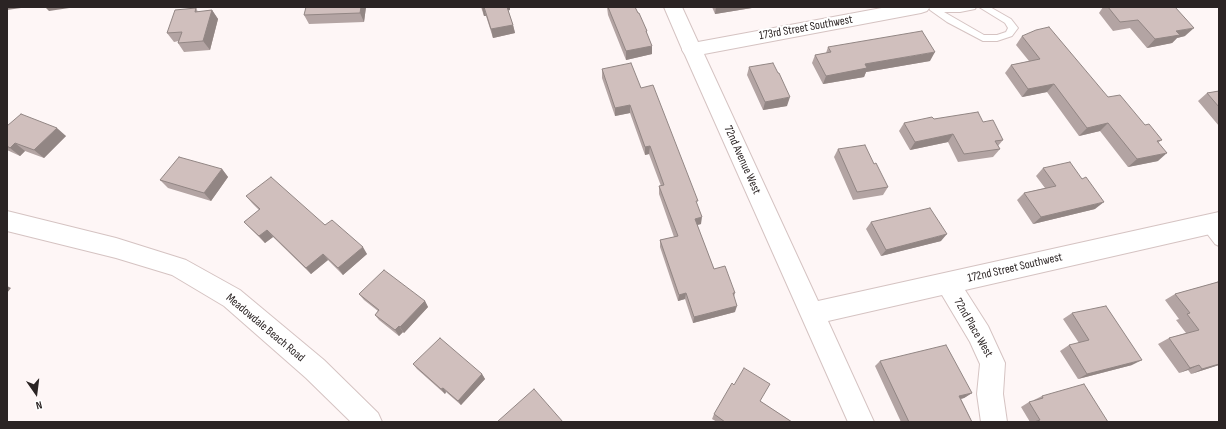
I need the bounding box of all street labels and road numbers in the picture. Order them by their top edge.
street label: 173rd Street Southwest [758,13,854,43]
street label: 72nd Avenue West [720,124,764,196]
street label: 172nd Street Southwest [966,250,1064,286]
street label: Meadowdale Beach Road [223,291,307,365]
street label: 72nd Place West [950,296,996,360]

